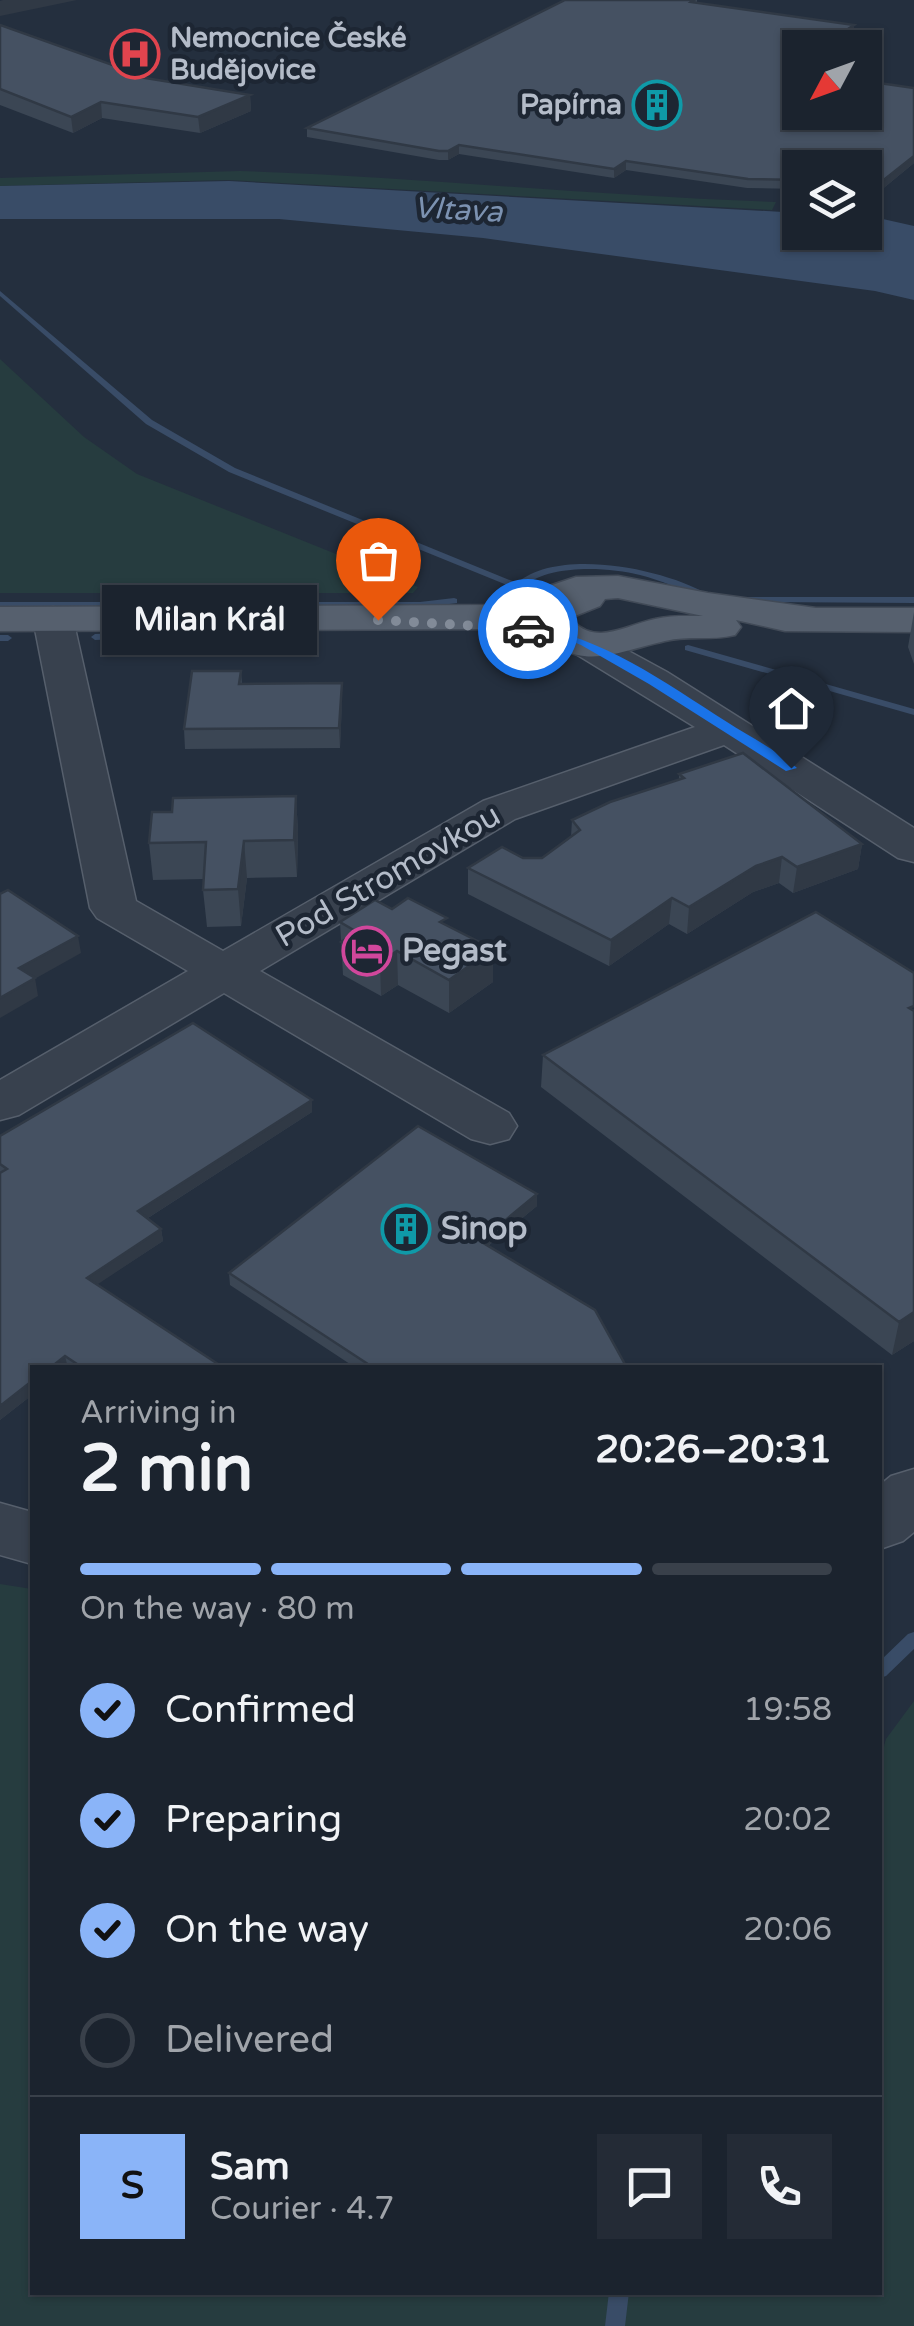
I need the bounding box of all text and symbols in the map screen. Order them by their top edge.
place label: Nemocnice České Budějovice [170,21,407,87]
hospital icon: Nemocnice České Budějovice [109,28,161,80]
north arrow [782,30,882,130]
map controls [782,30,882,250]
building icon: Papírna [631,79,683,131]
place label: Papírna [520,88,622,122]
button: layers [782,150,882,250]
water label: Vltava [413,189,504,231]
pin [336,518,421,621]
icon: bag [351,533,406,588]
courier [478,579,578,679]
callout: Milan Král [103,585,318,655]
text: Milan Král [134,601,285,639]
icon: car [501,602,556,657]
pin [749,666,834,769]
icon: home [764,681,819,736]
street label: Pod Stromovkou [269,796,507,956]
hotel icon: Pegast [341,925,393,977]
place label: Pegast [402,932,508,970]
building icon: Sinop [380,1203,432,1255]
place label: Sinop [441,1210,528,1248]
text: Arriving in [80,1394,237,1432]
text: 20:26–20:31 [595,1427,832,1473]
text: 2 min [80,1430,253,1509]
text: On the way · 80 m [80,1590,355,1628]
icon: check [80,1683,135,1738]
text: Confirmed [165,1687,356,1733]
text: 19:58 [743,1691,832,1729]
icon: check [80,1793,135,1848]
text: Preparing [165,1797,342,1843]
text: 20:02 [743,1801,832,1839]
icon: check [80,1903,135,1958]
text: On the way [165,1907,369,1953]
text: 20:06 [743,1911,832,1949]
text: Delivered [165,2017,334,2063]
button: chat [597,2134,702,2239]
button: phone [727,2134,832,2239]
text: Sam [210,2144,290,2190]
text: S [121,2163,144,2209]
text: Courier · 4.7 [210,2190,394,2228]

